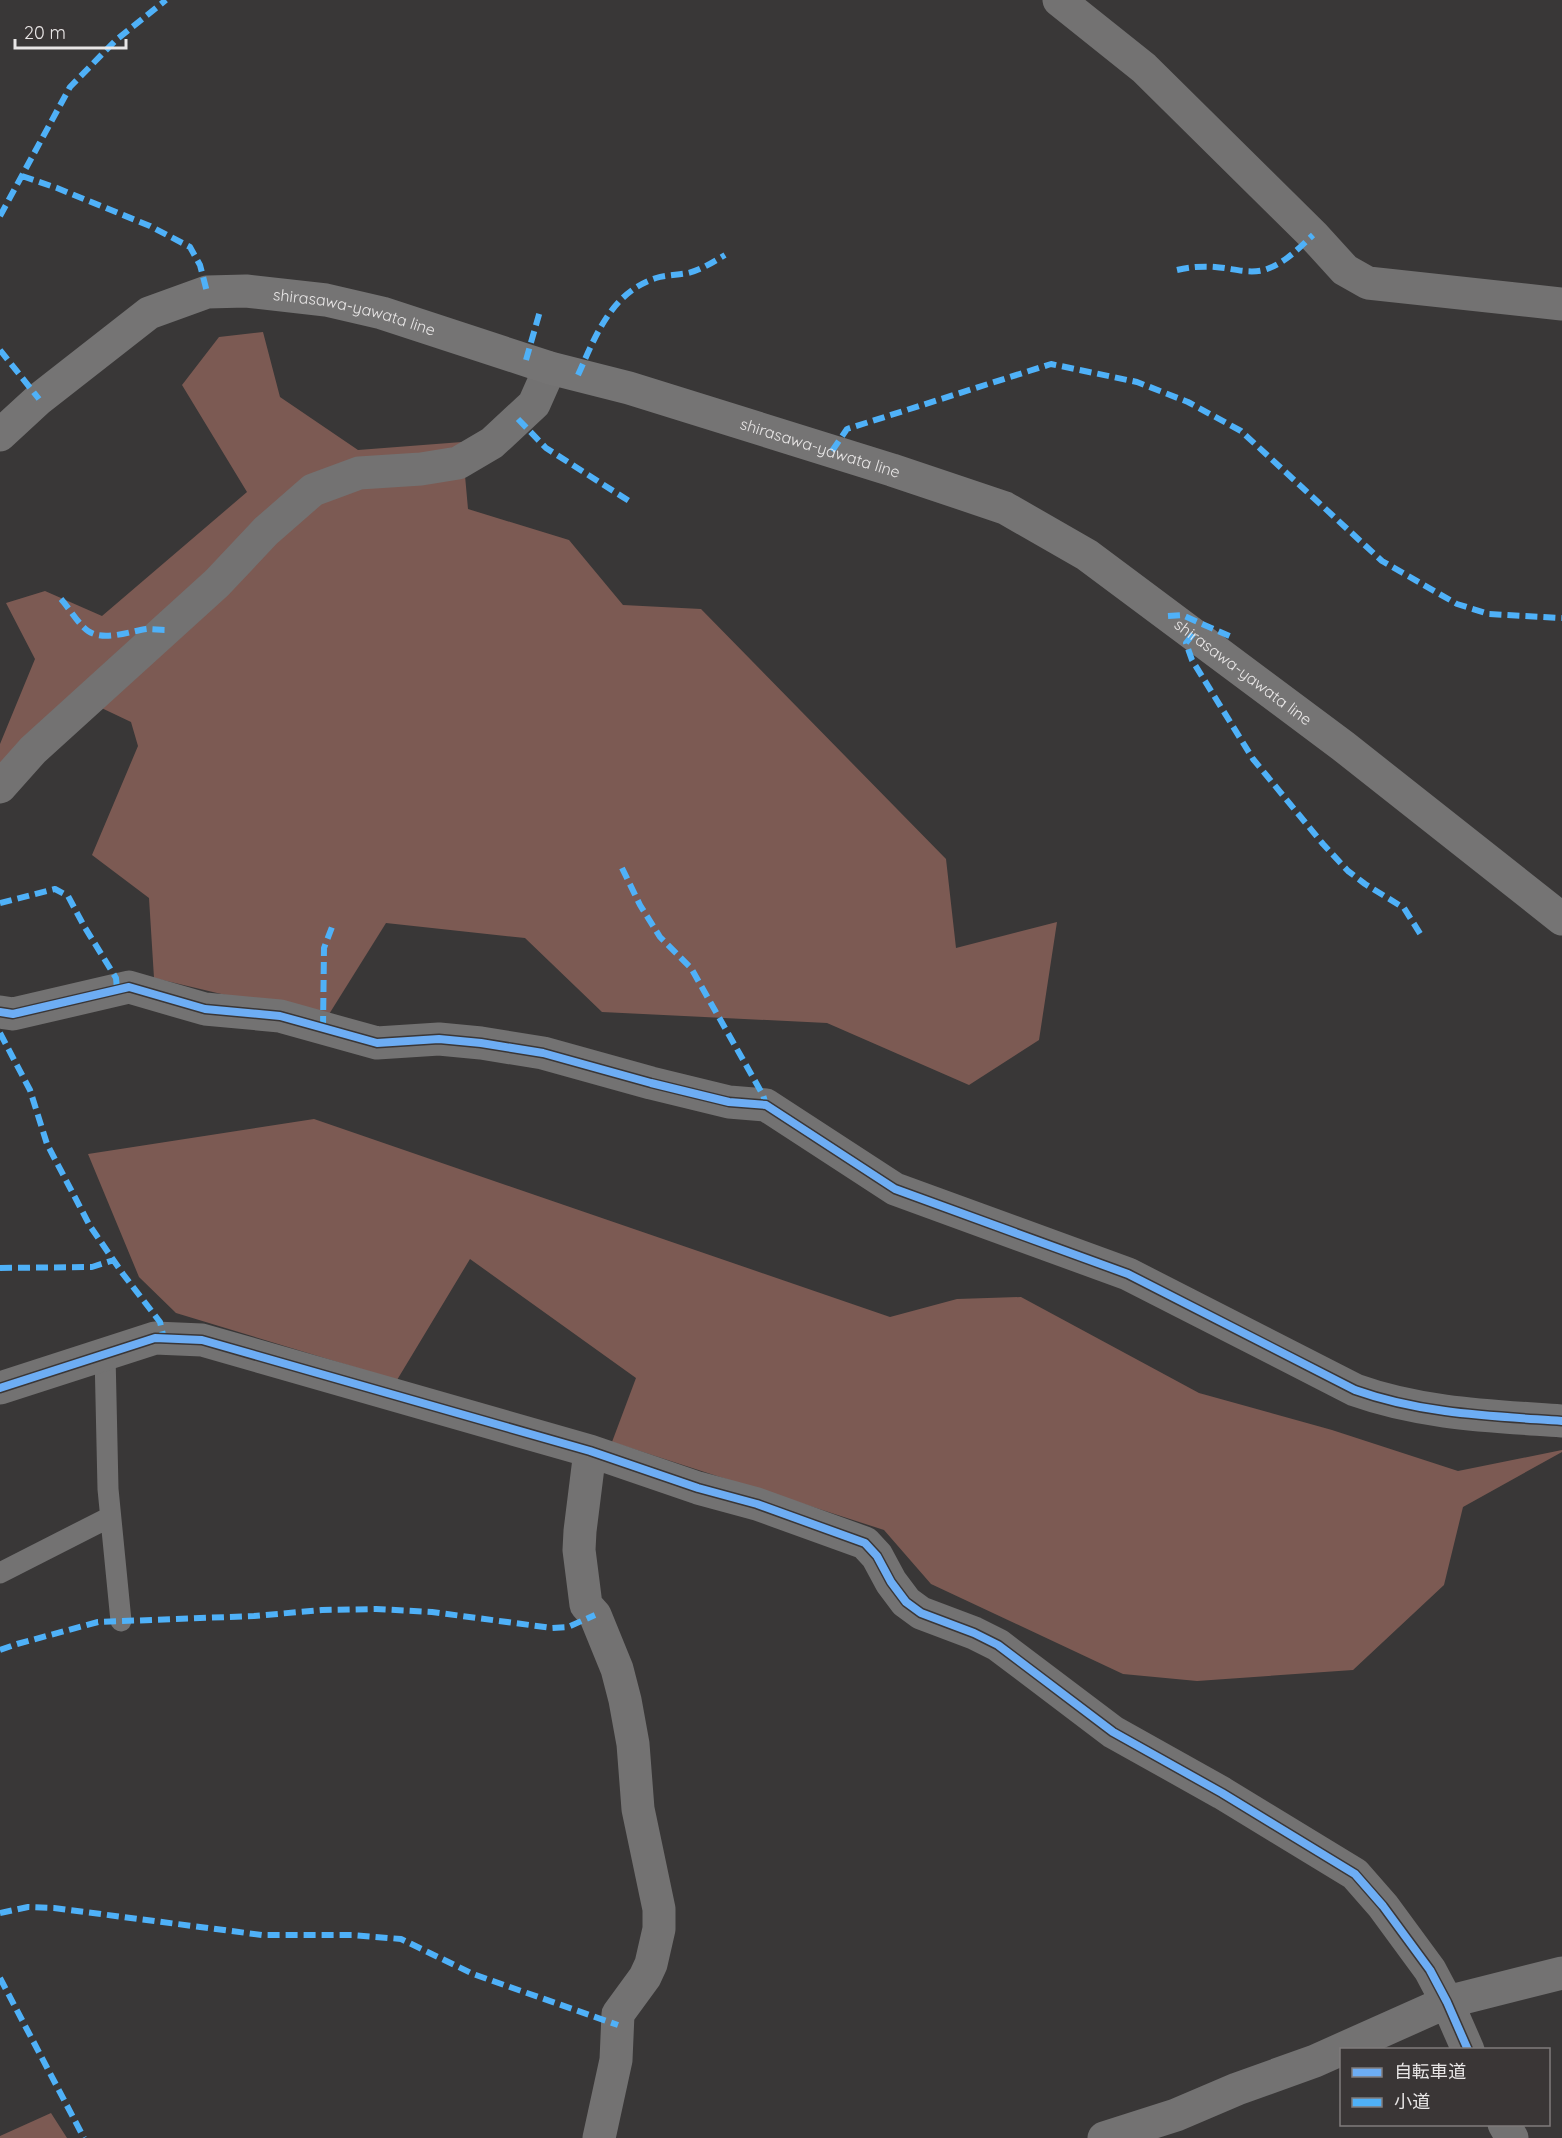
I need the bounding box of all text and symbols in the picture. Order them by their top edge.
scale bar [15,12,126,50]
text: 20 m [24,21,66,44]
street label: shirasawa-yawata line [272,284,438,340]
street label: shirasawa-yawata line [738,413,903,482]
street label: shirasawa-yawata line [1171,614,1316,729]
legend [1340,2048,1550,2126]
text: 自転車道 [1394,2060,1466,2083]
text: 小道 [1394,2090,1430,2113]

